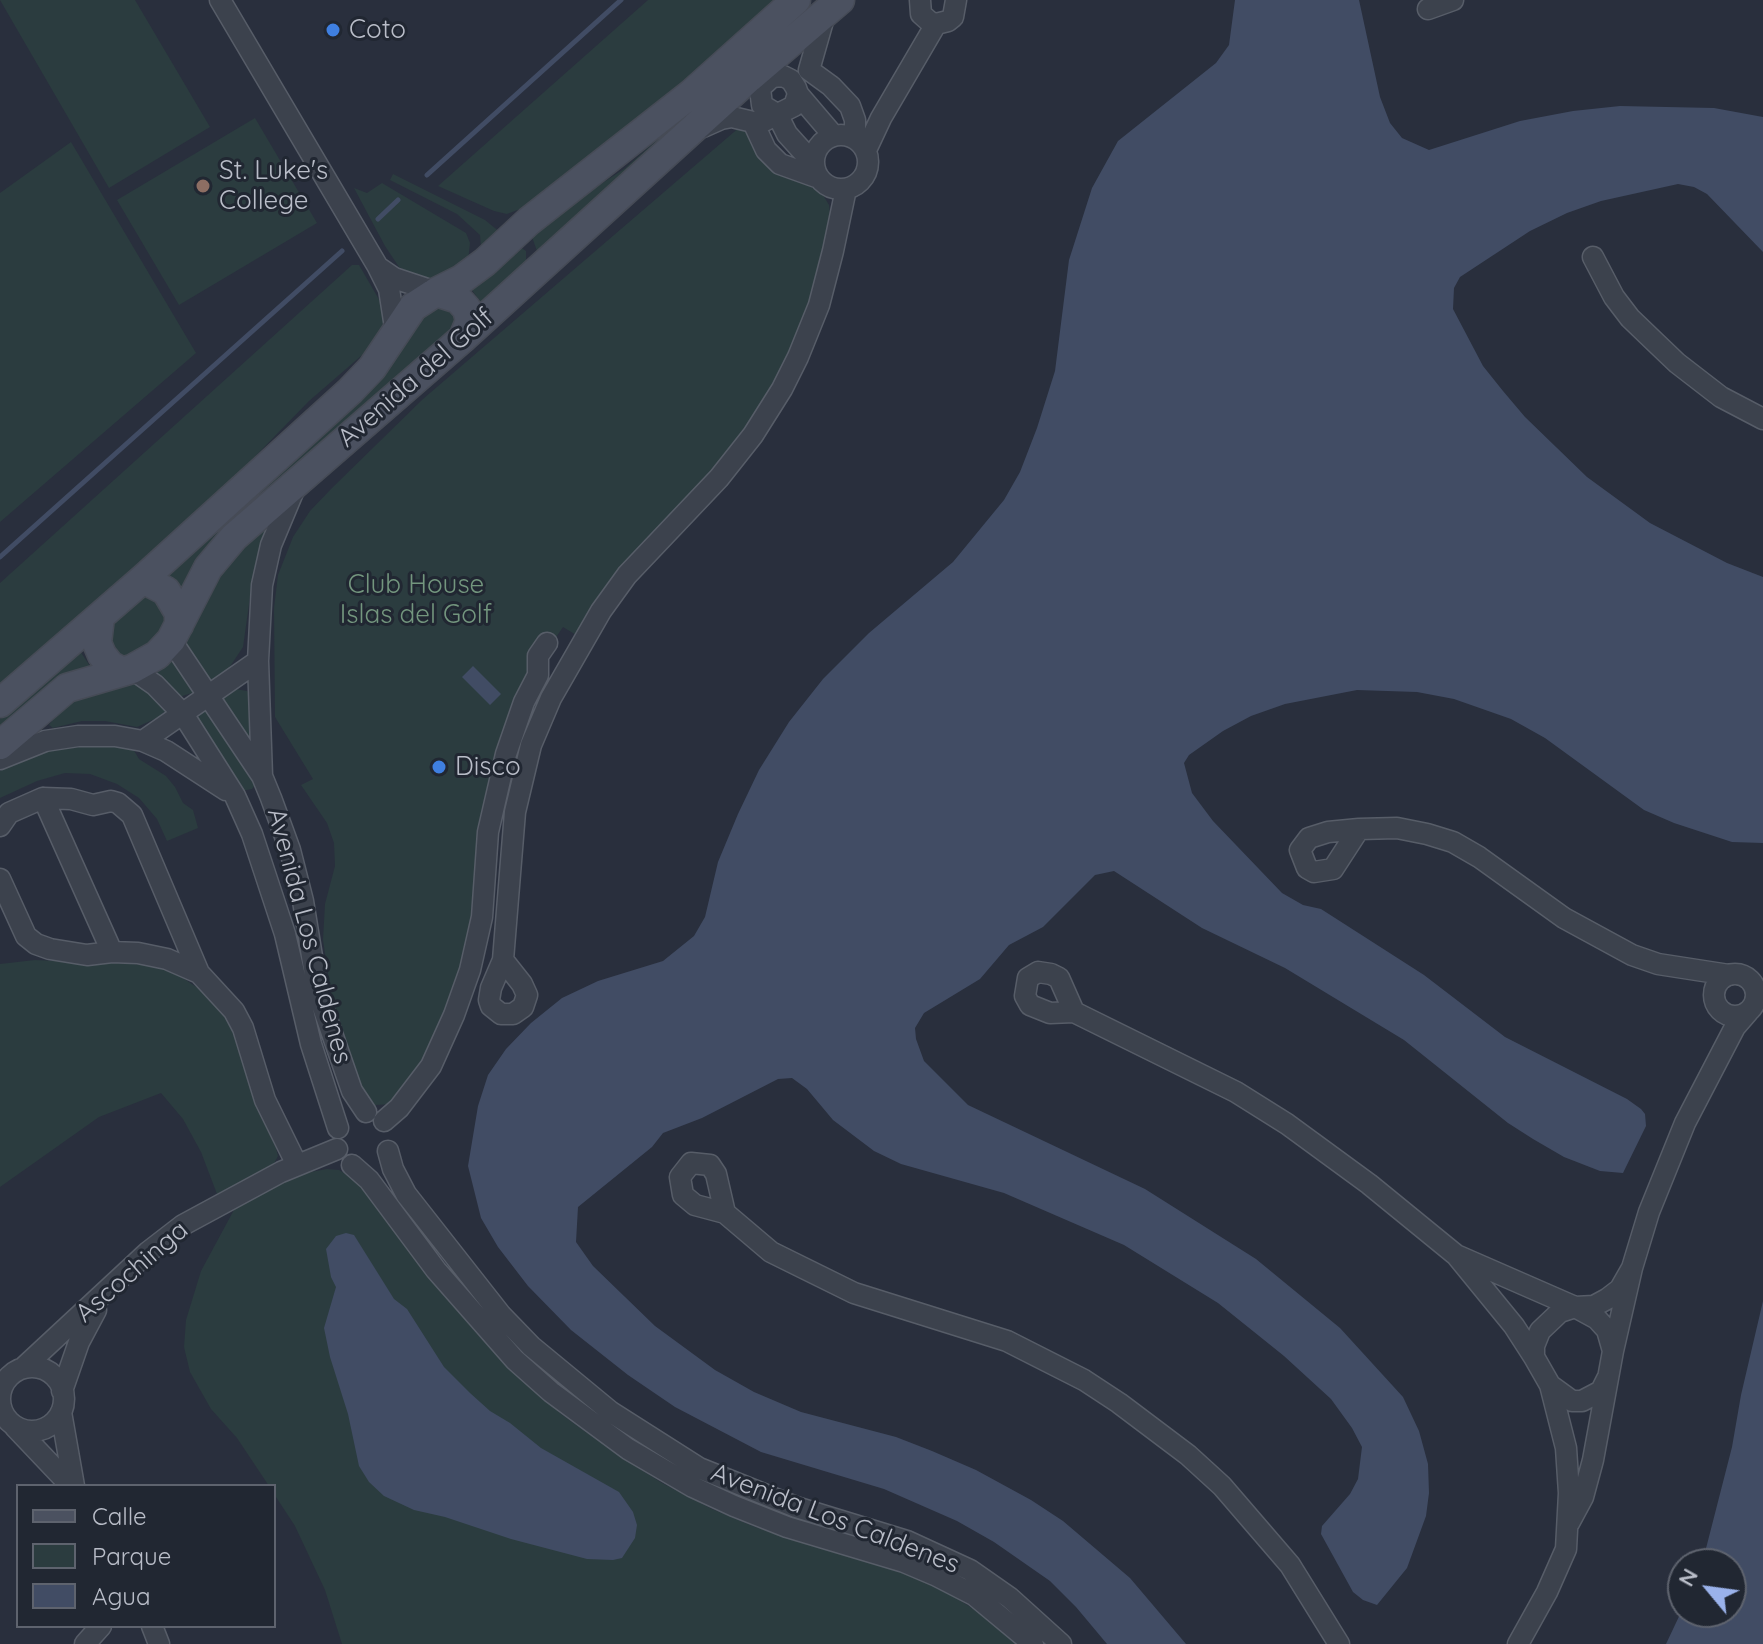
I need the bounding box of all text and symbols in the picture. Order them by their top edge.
place label: Coto [349,14,406,46]
marker: Coto [324,21,342,39]
place label: St. Luke's College [219,155,328,216]
marker: St. Luke's College [194,177,212,195]
street label: Avenida del Golf [332,302,500,454]
park label: Club House Islas del Golf [340,569,492,630]
place label: Disco [455,751,521,783]
marker: Disco [430,758,448,776]
street label: Avenida Los Caldenes [260,805,358,1067]
street label: Ascochinga [69,1215,195,1329]
street label: Avenida Los Caldenes [707,1457,963,1581]
legend [16,1484,276,1628]
text: Calle [92,1501,147,1531]
text: Parque [92,1541,171,1571]
north arrow [1667,1548,1747,1628]
text: N [1672,1563,1704,1591]
text: Agua [92,1581,151,1611]

